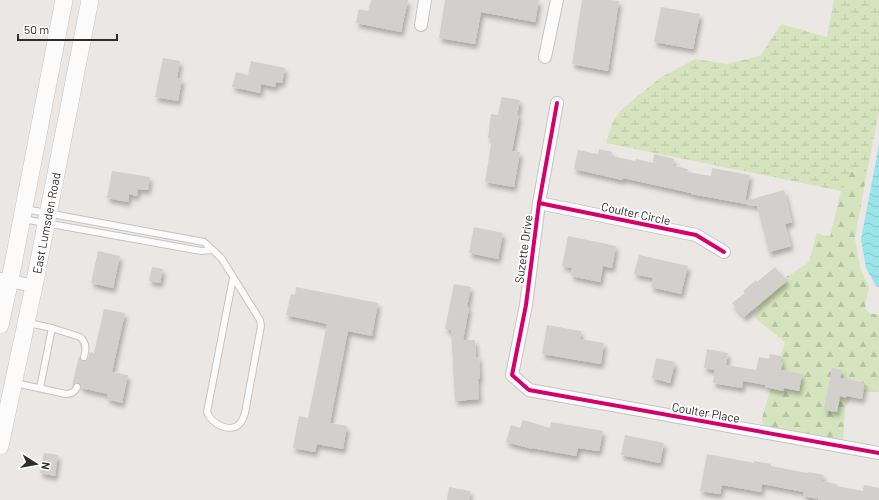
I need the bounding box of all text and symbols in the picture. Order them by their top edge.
scale bar [18,16,117,42]
text: 50 m [24,22,49,36]
street label: East Lumsden Road [29,171,63,275]
street label: Coulter Circle [600,199,672,227]
street label: Suzette Drive [511,214,535,284]
street label: Coulter Place [671,399,741,425]
north arrow [16,444,56,484]
text: N [39,461,53,471]

